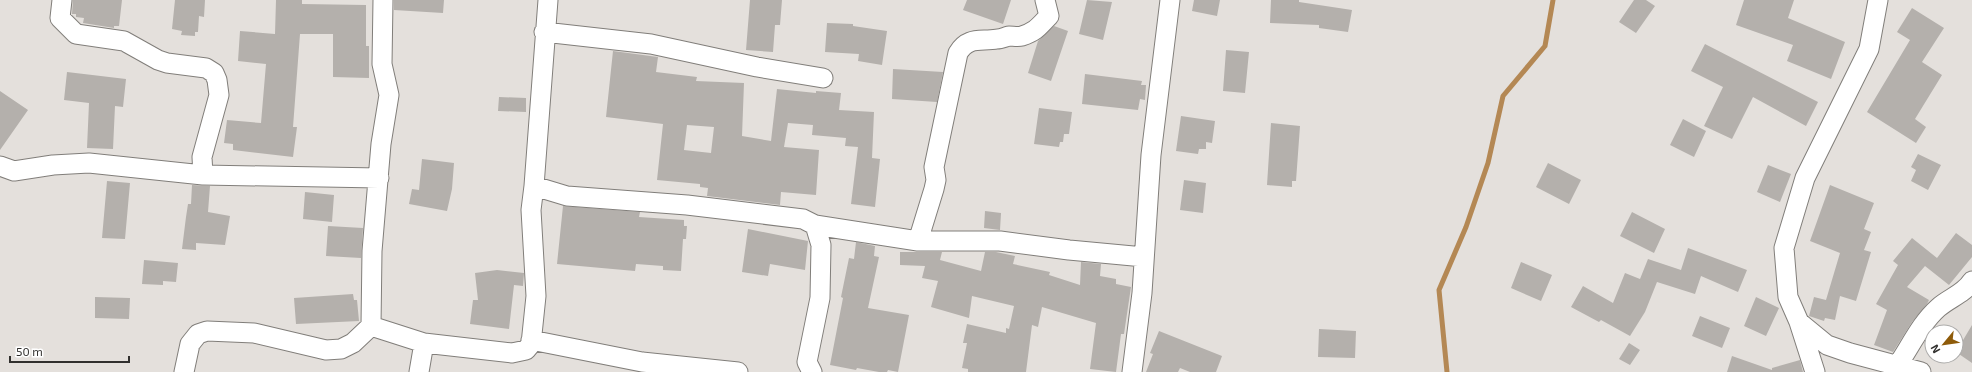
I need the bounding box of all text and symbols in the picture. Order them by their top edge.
north arrow [1924,324,1964,364]
scale bar [10,338,129,364]
text: N [1927,342,1942,356]
text: 50 m [16,344,43,358]

